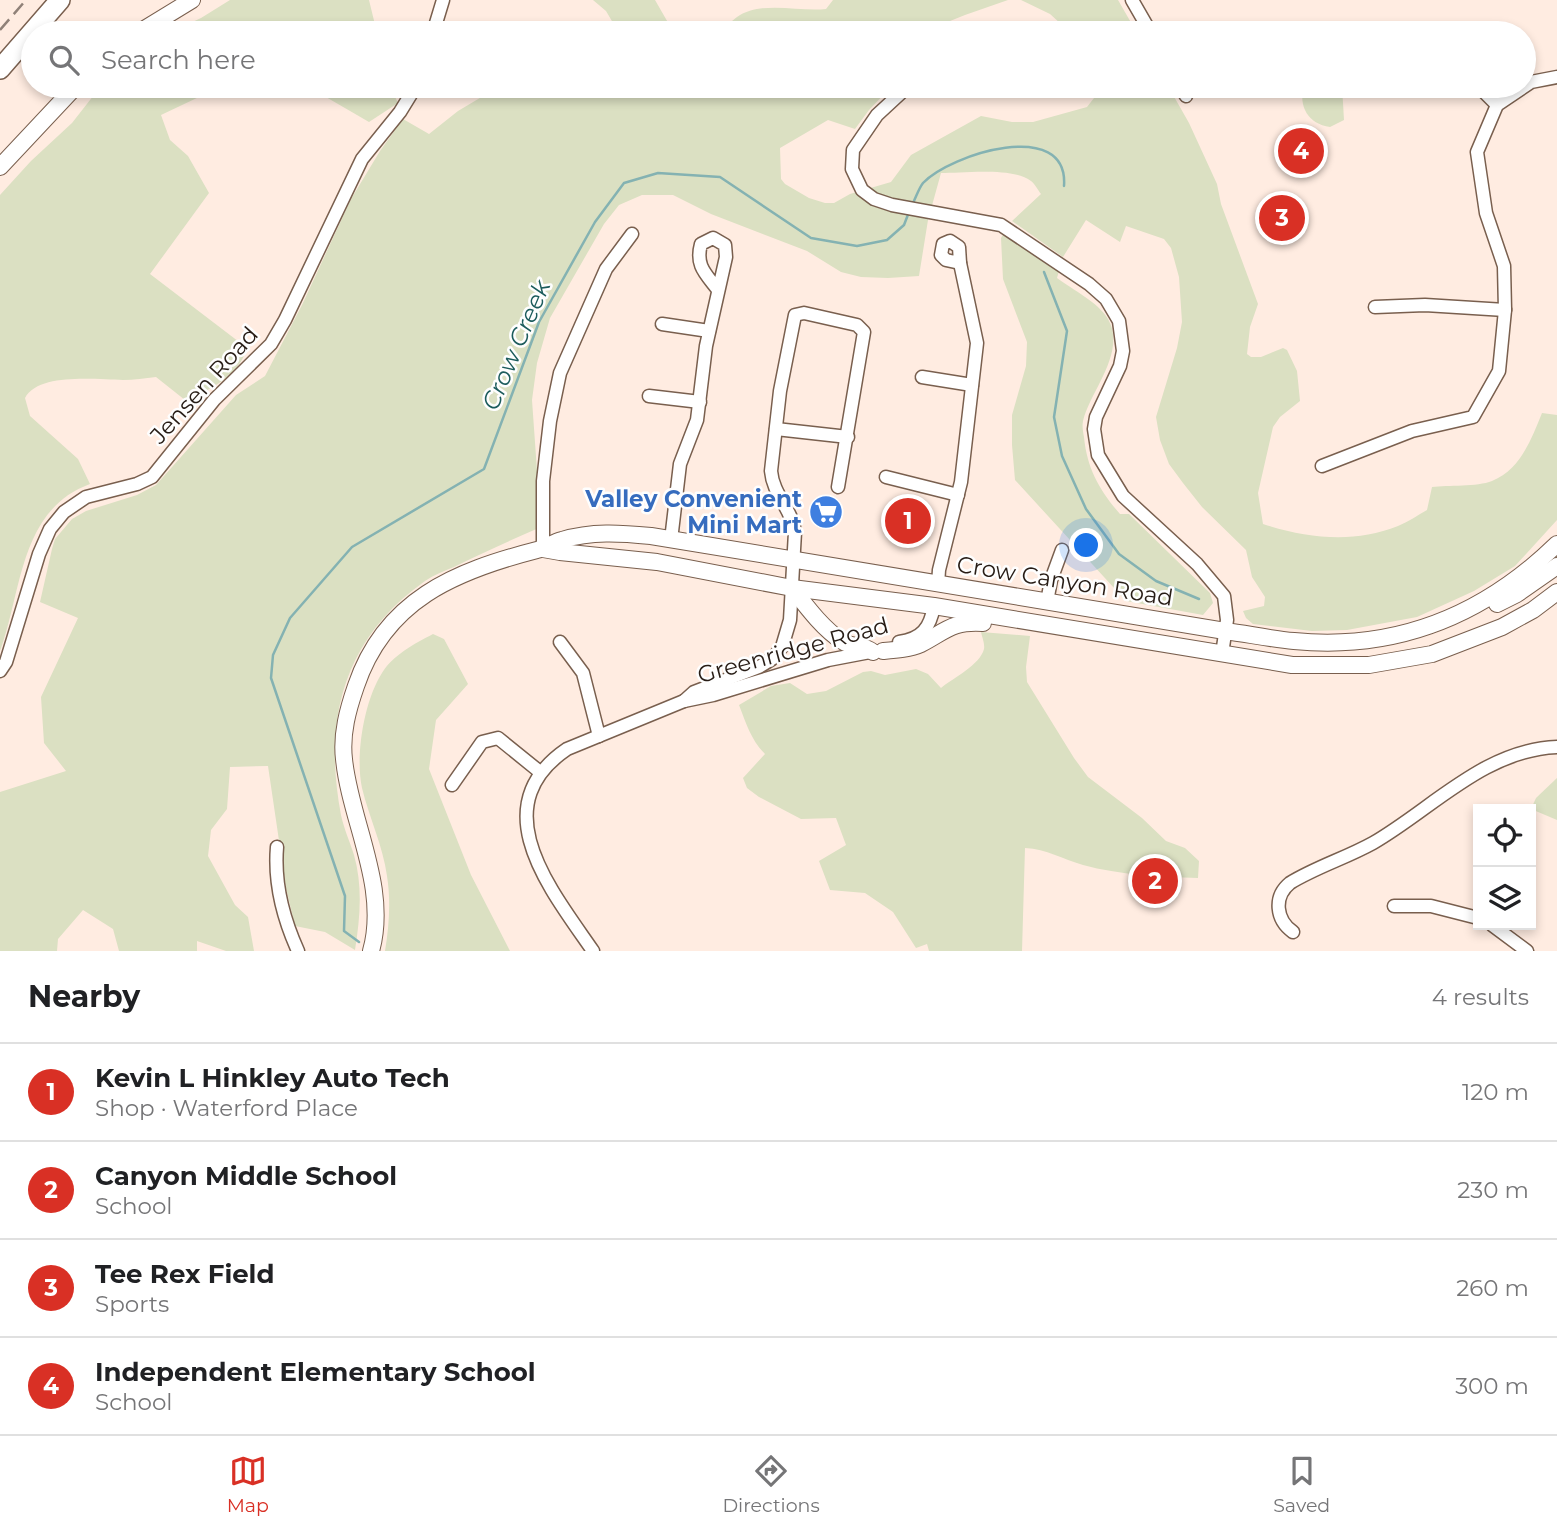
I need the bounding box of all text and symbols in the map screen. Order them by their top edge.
search box [21,21,1536,98]
icon: search [45,41,83,79]
text: Search here [101,44,256,76]
pin: 4 [1278,125,1324,177]
pin: 3 [1259,192,1305,244]
water label: Crow Creek [476,274,557,414]
street label: Jensen Road [143,321,264,450]
place label: Valley Convenient Mini Mart [584,485,802,539]
supermarket icon: Valley Convenient Mini Mart [807,493,845,531]
pin: 1 [885,495,931,547]
your location [1069,528,1103,562]
street label: Crow Canyon Road [955,550,1175,612]
street label: Greenridge Road [694,611,892,689]
map controls [1473,804,1536,930]
button: locate [1473,804,1536,867]
pin: 2 [1132,855,1178,907]
button: layers [1473,867,1536,930]
text: Nearby [28,978,140,1015]
text: 4 results [1432,983,1529,1011]
text: Kevin L Hinkley Auto Tech [95,1062,450,1094]
text: 1 [46,1078,56,1106]
text: 120 m [1462,1078,1529,1106]
text: Shop · Waterford Place [95,1094,358,1122]
text: Canyon Middle School [95,1160,397,1192]
text: 2 [44,1176,58,1204]
text: 230 m [1457,1176,1529,1204]
text: School [95,1192,173,1220]
text: Tee Rex Field [95,1258,274,1290]
text: 3 [44,1274,58,1302]
text: 260 m [1456,1274,1529,1302]
text: Sports [95,1290,169,1318]
text: Independent Elementary School [95,1356,536,1388]
text: 4 [43,1372,59,1400]
text: 300 m [1455,1372,1529,1400]
text: School [95,1388,173,1416]
tab: Map [227,1452,269,1517]
tab: Directions [722,1452,820,1517]
tab: Saved [1273,1452,1330,1517]

